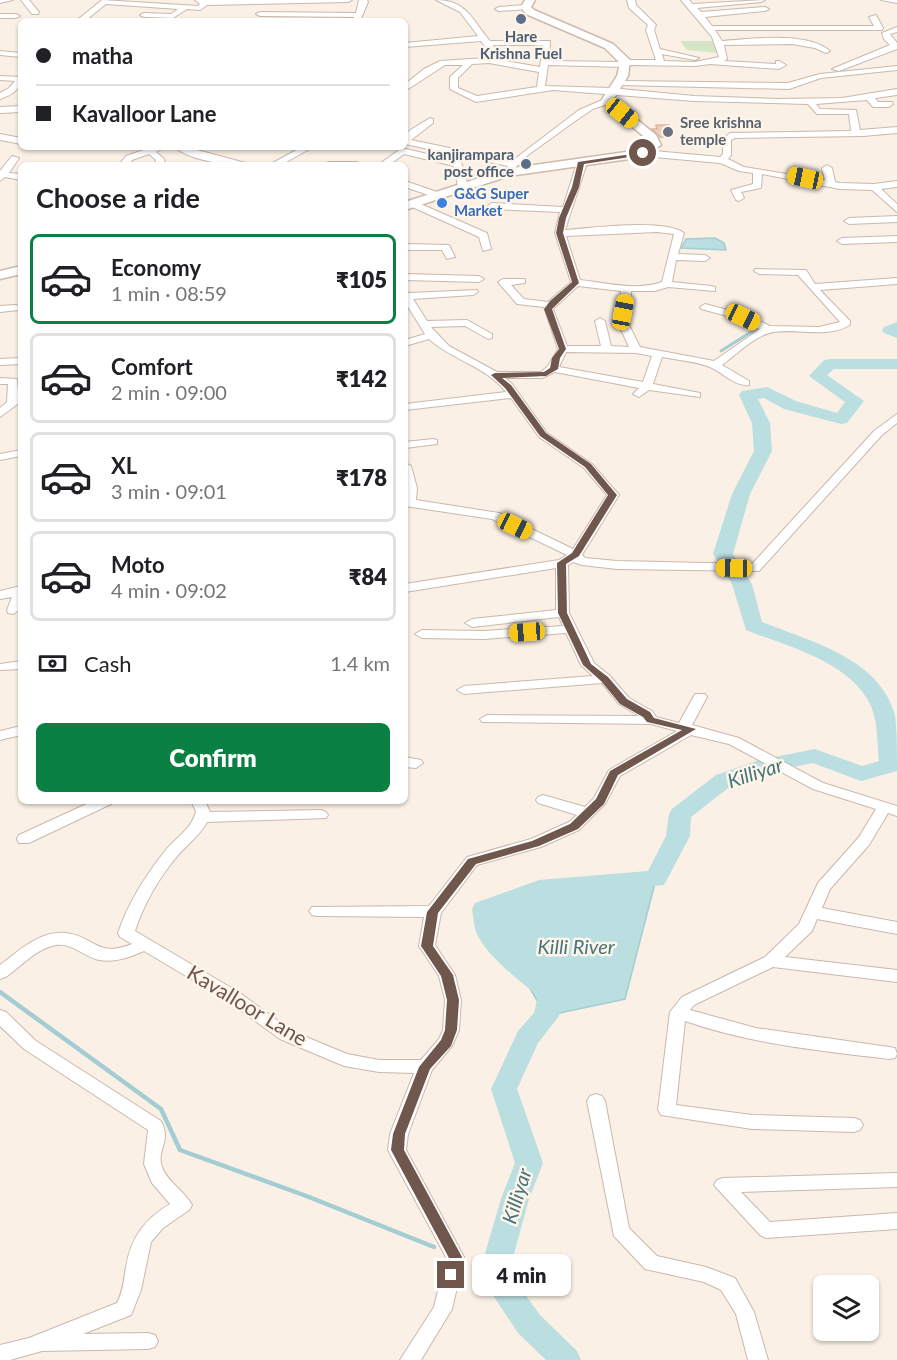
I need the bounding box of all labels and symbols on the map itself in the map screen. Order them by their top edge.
marker: Hare Krishna Fuel [514,12,528,26]
place label: Hare Krishna Fuel [480,27,562,62]
car [602,95,642,131]
place label: Sree krishna temple [680,113,762,148]
marker: Sree krishna temple [661,125,675,139]
route start [629,139,656,166]
place label: kanjirampara post office [427,145,514,180]
marker: kanjirampara post office [519,157,533,171]
car [786,165,824,191]
place label: G&G Super Market [454,184,529,219]
marker: G&G Super Market [435,196,449,210]
car [611,293,635,331]
car [723,301,763,333]
car [495,510,535,542]
car [716,559,752,577]
car [508,622,546,642]
water label: Killiyar [724,751,787,792]
water label: Killi River [537,934,616,958]
street label: Kavalloor Lane [183,959,312,1050]
water label: Killiyar [496,1164,536,1226]
callout: 4 min [472,1254,571,1296]
route end [437,1261,464,1288]

